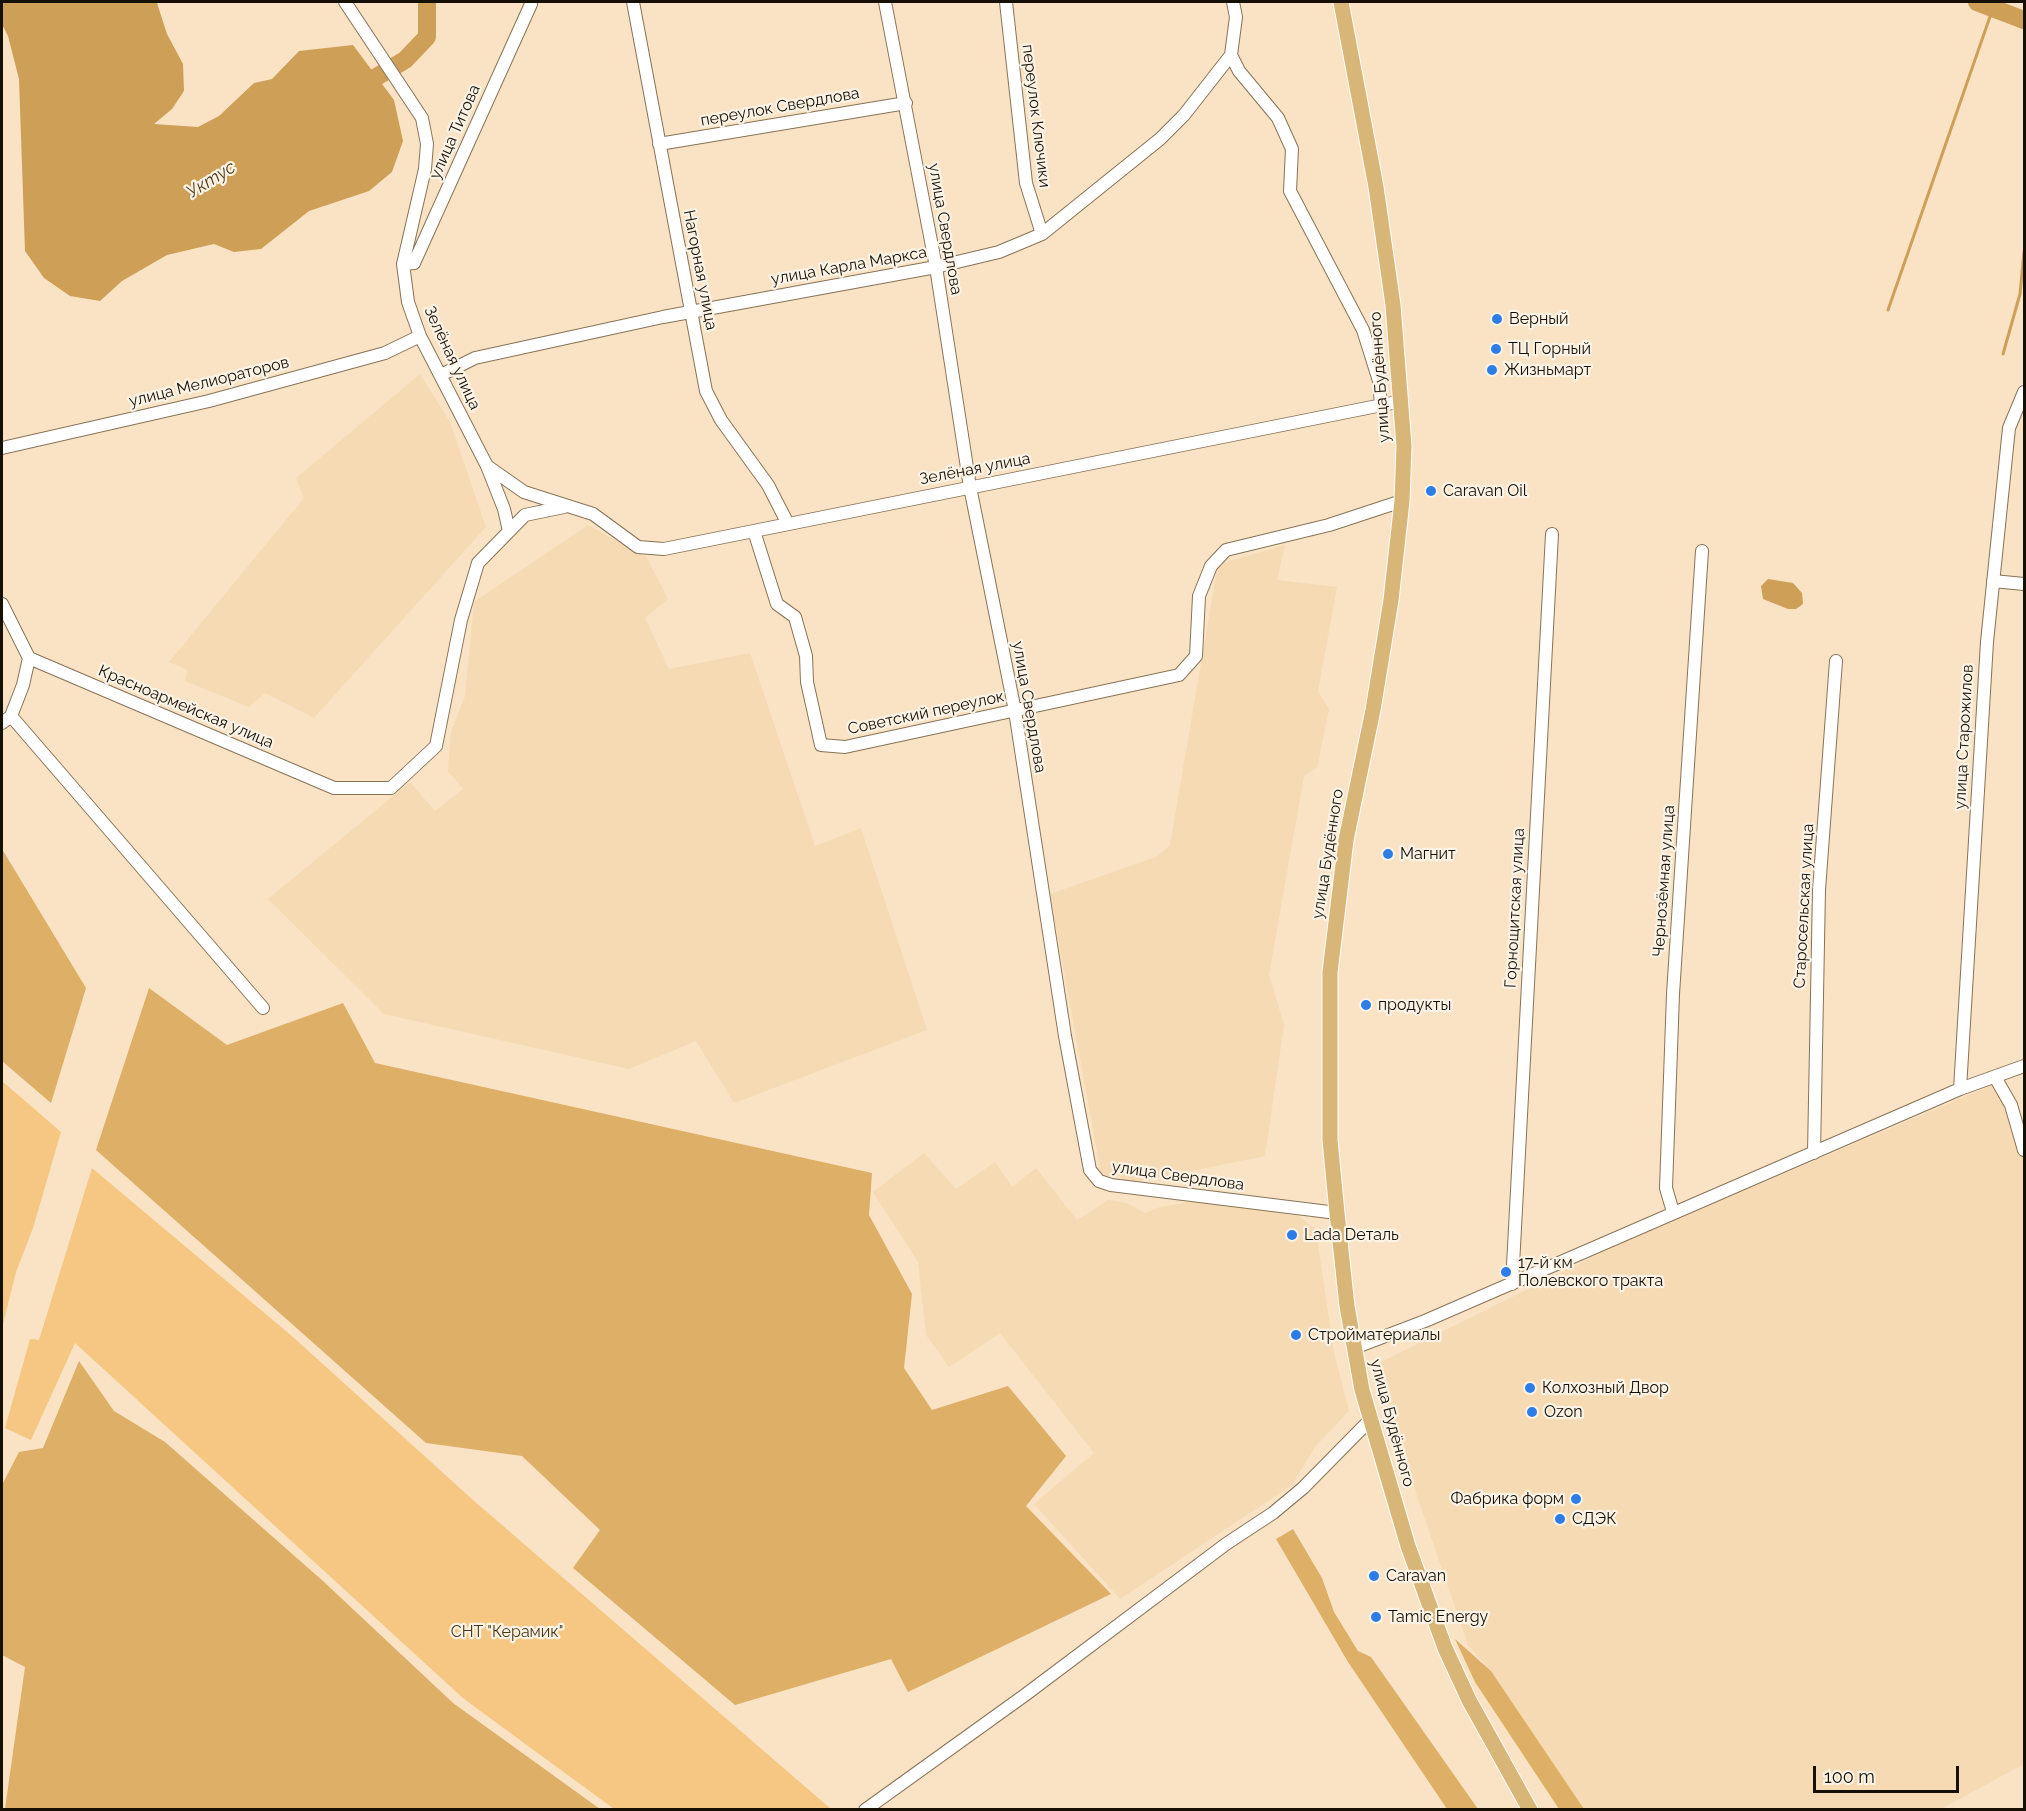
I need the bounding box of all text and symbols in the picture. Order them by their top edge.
street label: переулок Ключики [1018,43,1054,189]
street label: улица Титова [426,82,484,182]
street label: переулок Свердлова [699,84,861,130]
water label: Уктус [182,157,240,203]
street label: улица Свердлова [924,162,966,296]
street label: Нагорная улица [679,208,721,332]
street label: улица Карла Маркса [770,243,928,289]
street label: Зелёная улица [420,303,484,413]
place label: Верный [1509,309,1569,329]
street label: улица Будённого [1366,311,1394,443]
marker: Верный [1490,312,1504,326]
place label: ТЦ Горный [1508,339,1591,359]
marker: ТЦ Горный [1489,342,1503,356]
street label: улица Мелиораторов [127,353,291,411]
place label: Жизньмарт [1504,360,1591,380]
marker: Жизньмарт [1485,363,1499,377]
street label: Зелёная улица [918,449,1032,489]
place label: Caravan Oil [1443,481,1527,501]
marker: Caravan Oil [1424,484,1438,498]
street label: улица Свердлова [1008,640,1050,774]
street label: Красноармейская улица [95,661,277,753]
street label: улица Старожилов [1951,664,1977,810]
street label: Советский переулок [846,687,1006,739]
street label: улица Будённого [1308,788,1348,920]
street label: Чернозёмная улица [1649,804,1679,958]
street label: Старосельская улица [1790,823,1818,989]
street label: Горнощитская улица [1501,827,1529,989]
place label: Магнит [1400,844,1456,864]
marker: Магнит [1381,847,1395,861]
place label: продукты [1378,995,1451,1015]
marker: продукты [1359,998,1373,1012]
street label: улица Свердлова [1111,1157,1245,1195]
place label: Lada Dеталь [1304,1225,1399,1245]
marker: Lada Dеталь [1285,1228,1299,1242]
place label: 17-й км Полевского тракта [1518,1253,1663,1291]
marker: 17-й км Полевского тракта [1499,1265,1513,1279]
place label: Стройматериалы [1308,1325,1440,1345]
marker: Стройматериалы [1289,1328,1303,1342]
street label: улица Будённого [1366,1357,1418,1489]
place label: Колхозный Двор [1542,1378,1669,1398]
marker: Колхозный Двор [1523,1381,1537,1395]
place label: Ozon [1544,1402,1583,1422]
marker: Ozon [1525,1405,1539,1419]
place label: Фабрика форм [1450,1489,1564,1509]
marker: Фабрика форм [1569,1492,1583,1506]
place label: СДЭК [1572,1509,1616,1529]
marker: СДЭК [1553,1512,1567,1526]
place label: Caravan [1386,1566,1446,1586]
marker: Caravan [1367,1569,1381,1583]
place label: Tamic Еnergy [1388,1607,1488,1627]
marker: Tamic Еnergy [1369,1610,1383,1624]
park label: СНТ "Керамик" [451,1622,563,1642]
scale bar [1816,1754,1962,1792]
text: 100 m [1824,1766,1875,1787]

